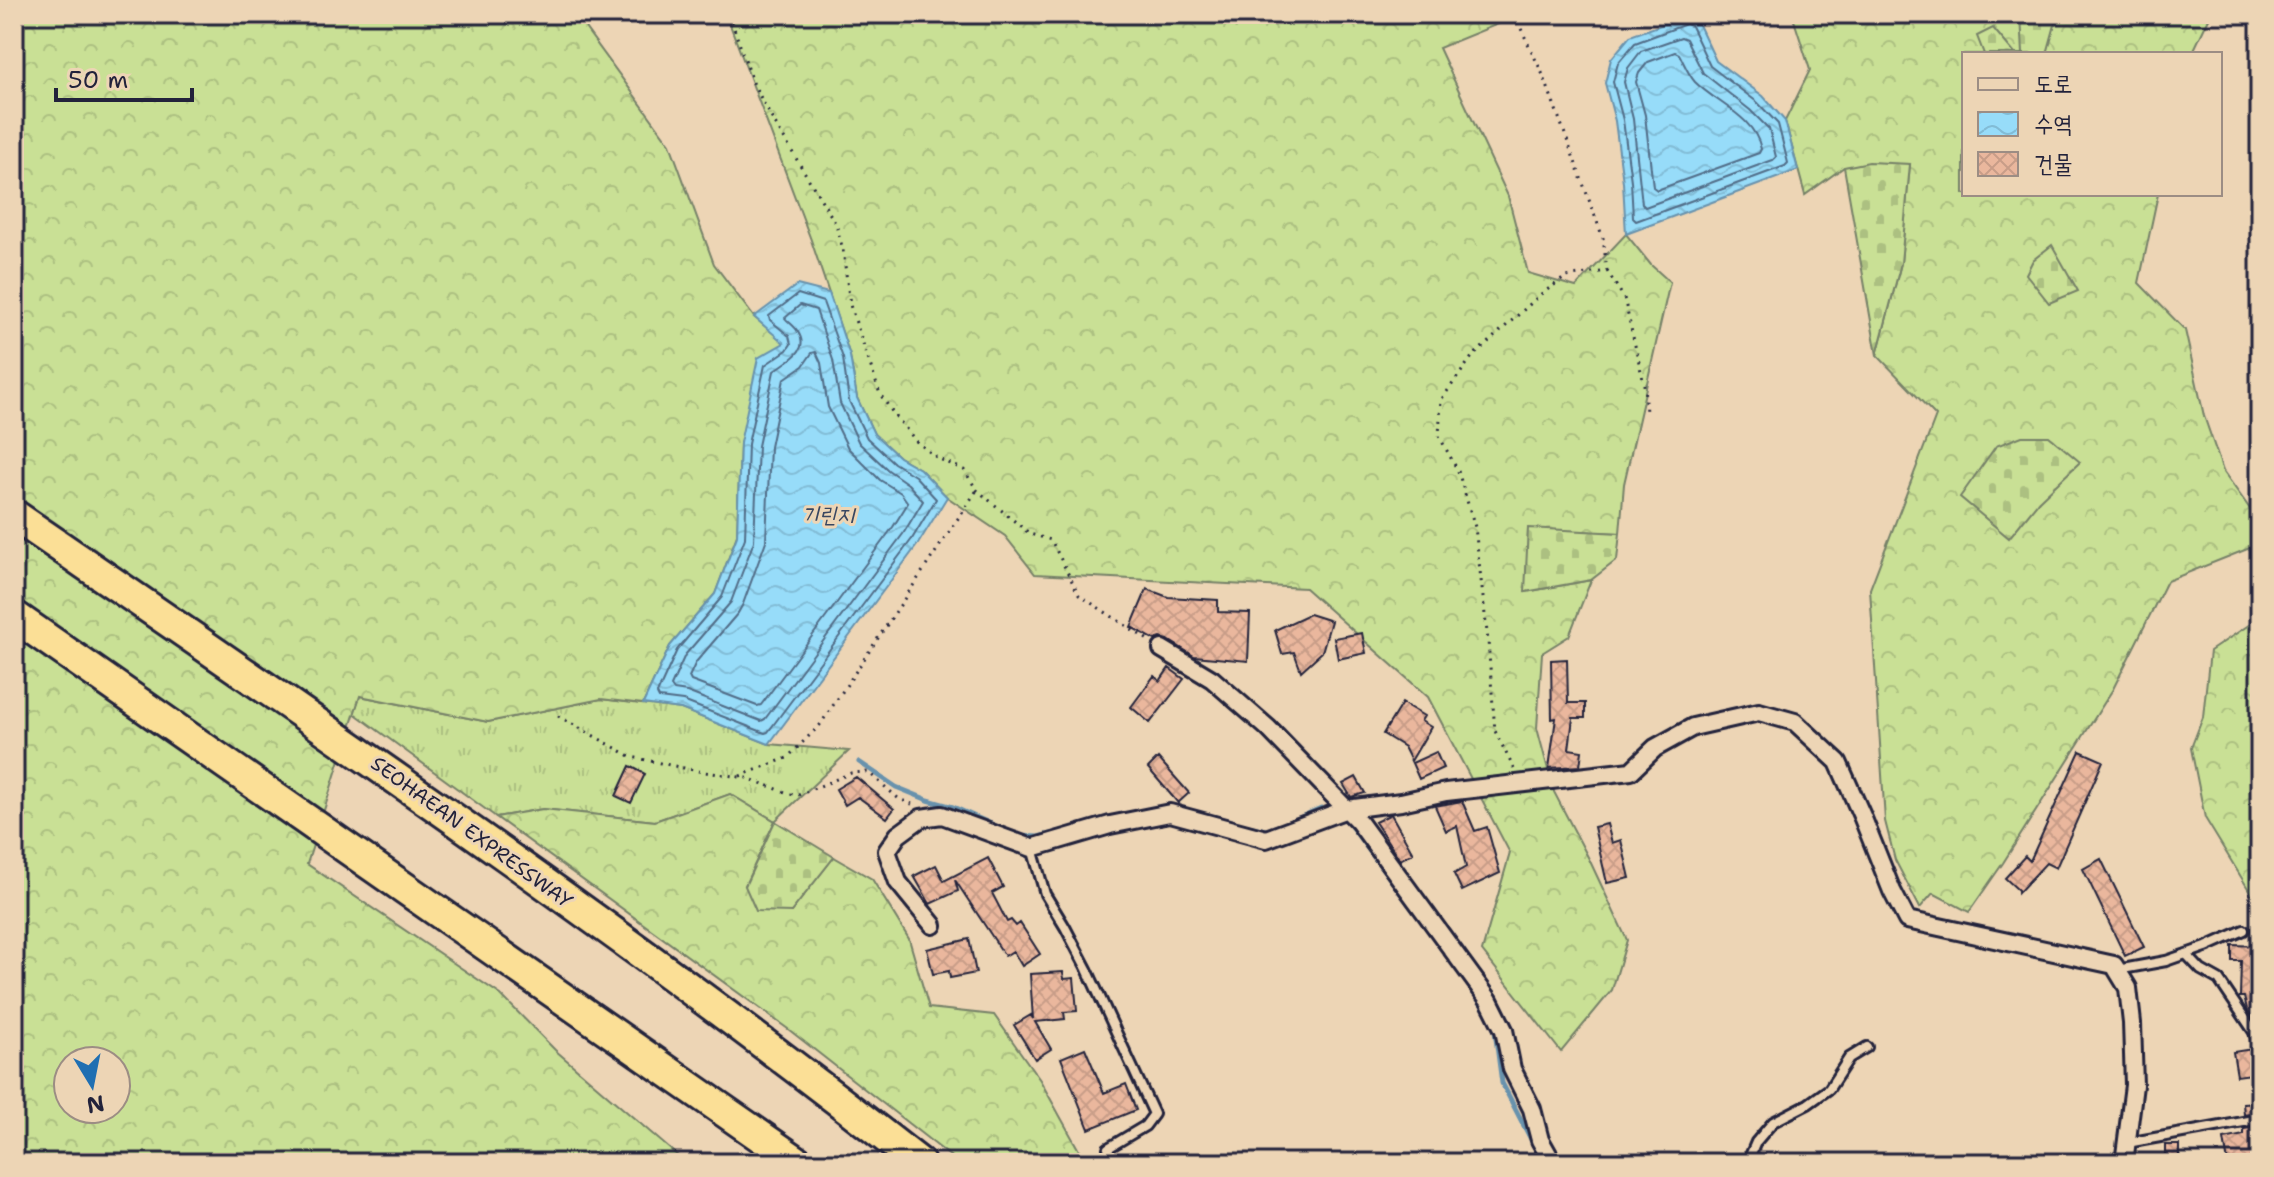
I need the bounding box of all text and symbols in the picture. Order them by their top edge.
scale bar [56,52,192,102]
legend [1962,52,2222,196]
text: 50 m [68,64,128,96]
text: 도로 [2034,68,2073,100]
text: 수역 [2034,108,2073,140]
text: 건물 [2034,148,2073,180]
water label: 기린지 [801,500,857,529]
street label: SEOHAEAN EXPRESSWAY [366,750,578,914]
north arrow [52,1045,132,1125]
text: N [84,1088,106,1120]

